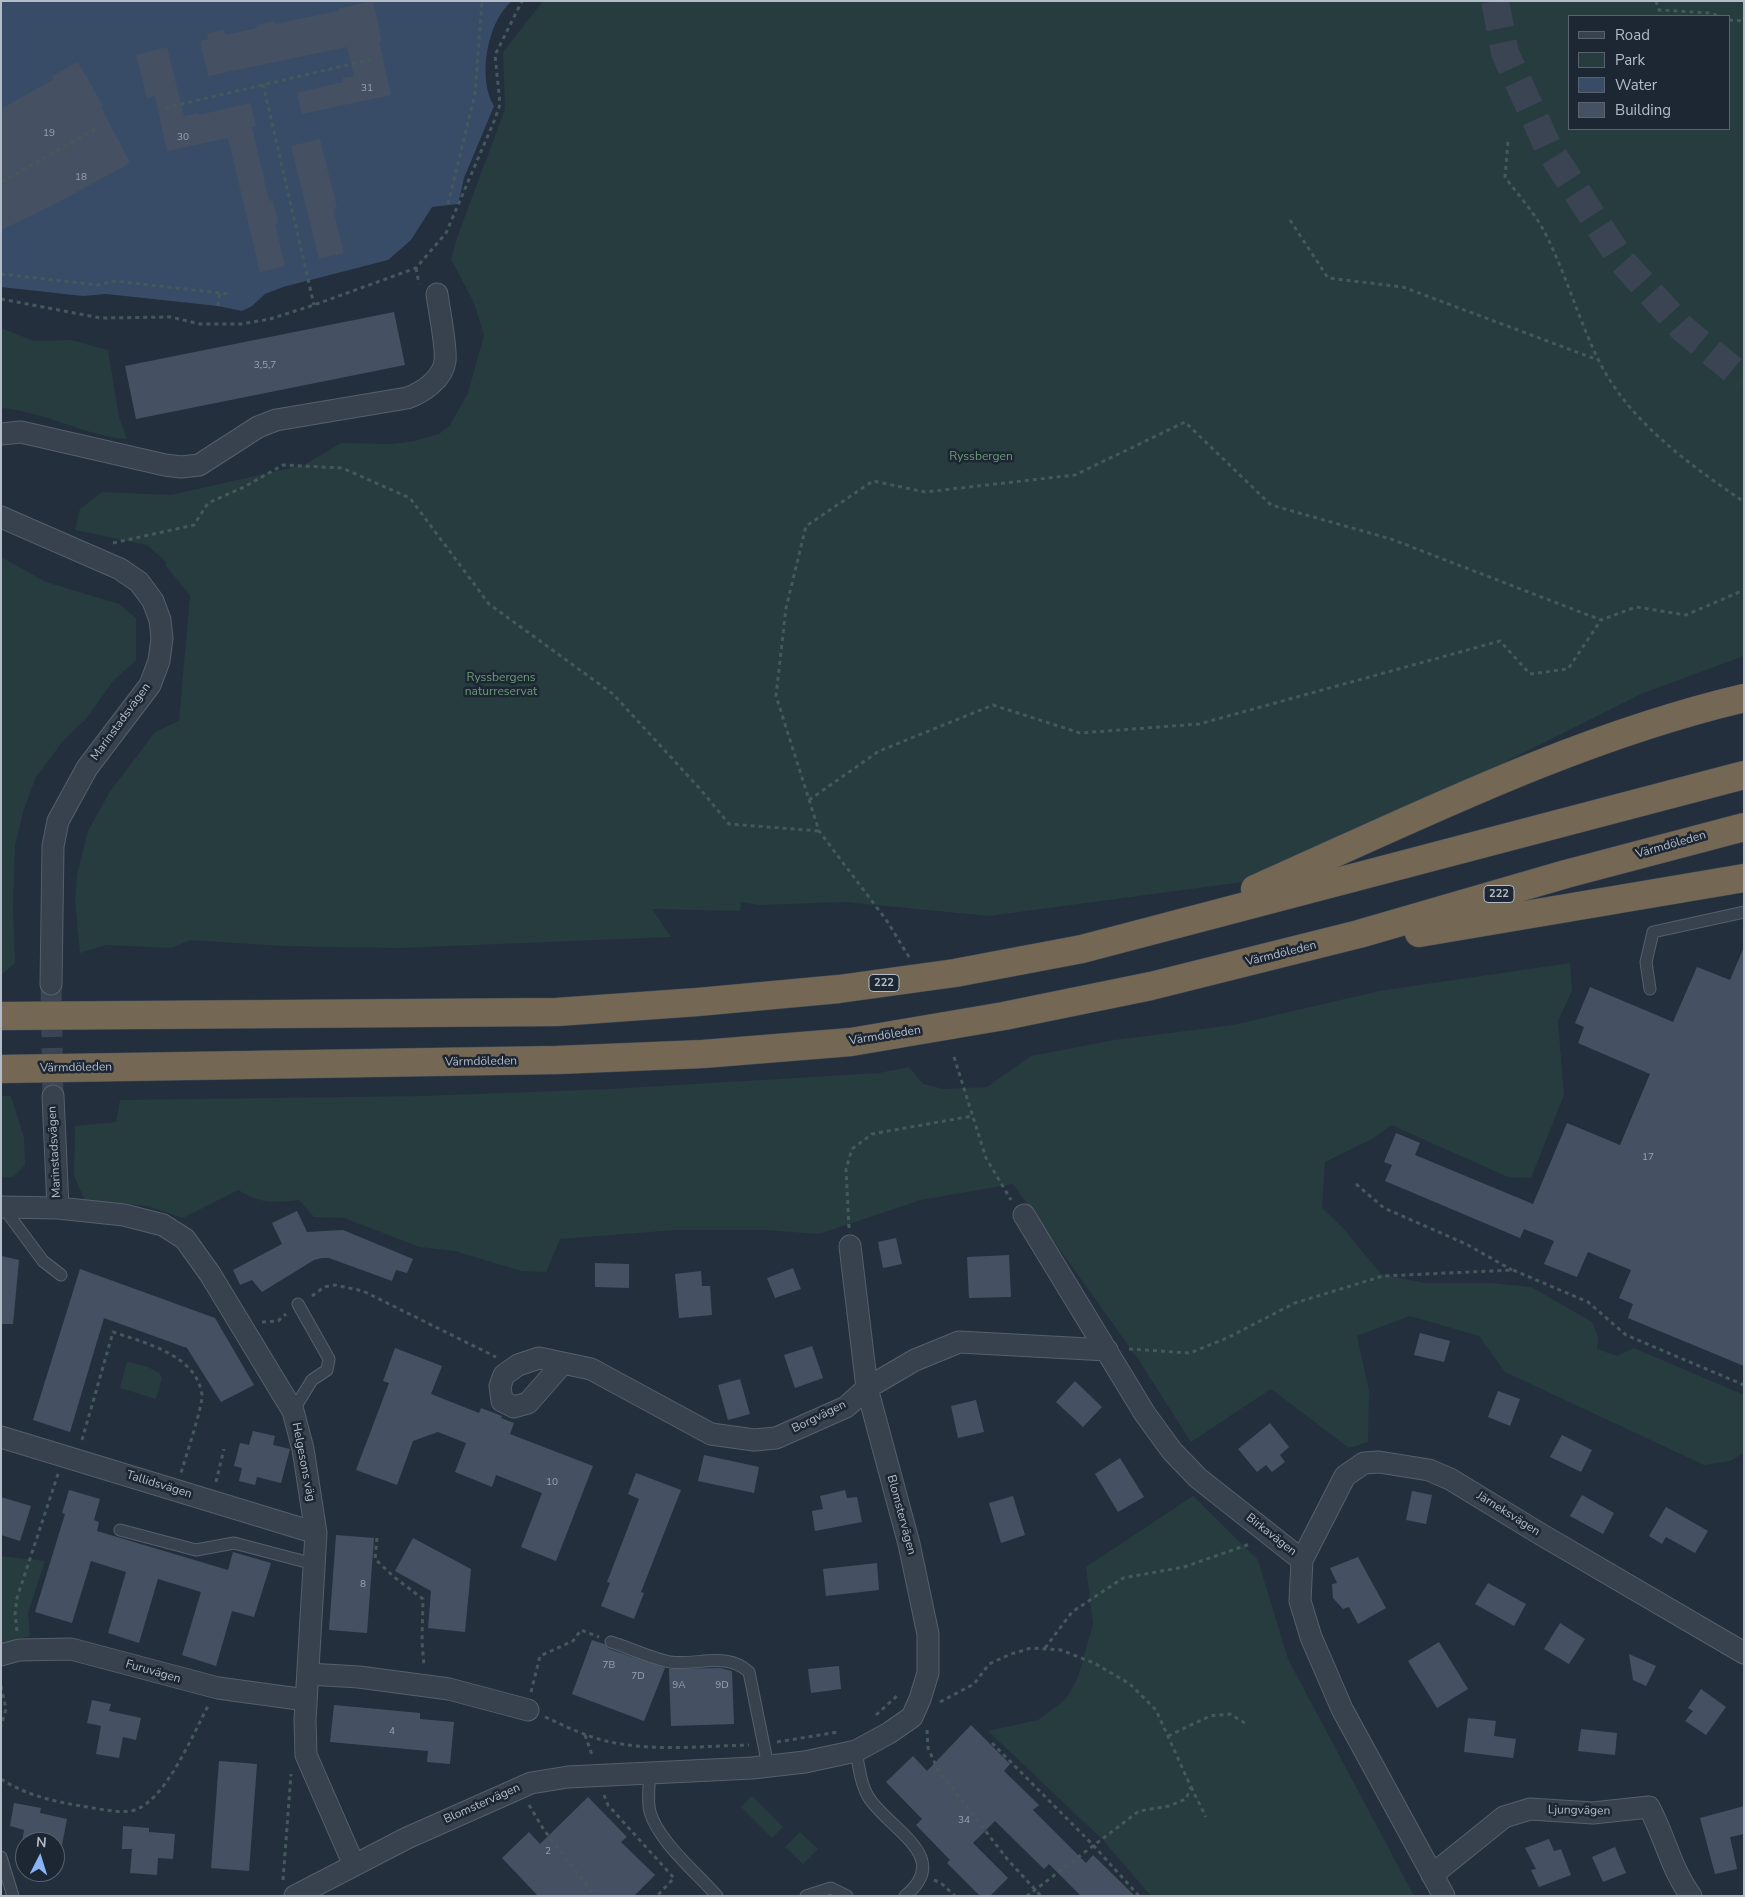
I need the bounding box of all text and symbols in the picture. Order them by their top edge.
legend [1568,15,1730,130]
text: Road [1615,25,1650,45]
text: Park [1615,50,1645,70]
text: Water [1615,75,1657,95]
house number: 31 [361,83,373,95]
text: Building [1615,100,1671,120]
house number: 19 [43,128,55,140]
house number: 30 [177,132,189,144]
house number: 18 [75,172,87,184]
house number: 3,5,7 [254,360,276,372]
park label: Ryssbergen [949,450,1013,464]
park label: Ryssbergens naturreservat [465,671,537,699]
street label: Marinstadsvägen [88,681,154,763]
street label: Värmdöleden [1634,828,1708,862]
road number: 222 [1484,886,1514,902]
street label: Värmdöleden [1244,938,1318,970]
road number: 222 [869,974,899,991]
street label: Värmdöleden [848,1023,922,1049]
street label: Värmdöleden [445,1054,517,1070]
street label: Värmdöleden [40,1060,112,1076]
street label: Marinstadsvägen [45,1106,65,1198]
house number: 17 [1642,1152,1654,1164]
street label: Borgvägen [789,1398,849,1436]
street label: Helgesons väg [288,1421,318,1503]
street label: Tallidsvägen [124,1468,194,1502]
street label: Blomstervägen [883,1473,919,1557]
house number: 10 [546,1477,558,1489]
street label: Järneksvägen [1474,1489,1542,1539]
street label: Birkavägen [1243,1511,1299,1559]
house number: 8 [360,1579,366,1591]
street label: Furuvägen [124,1657,182,1687]
house number: 7B [603,1660,615,1672]
house number: 7D [631,1671,645,1683]
house number: 9A [672,1680,686,1692]
house number: 9D [715,1680,729,1692]
house number: 4 [389,1726,395,1738]
street label: Blomstervägen [442,1781,522,1827]
street label: Ljungvägen [1548,1803,1610,1819]
house number: 34 [958,1815,970,1827]
north arrow [15,1832,65,1882]
text: N [35,1833,47,1852]
house number: 2 [545,1846,551,1858]

